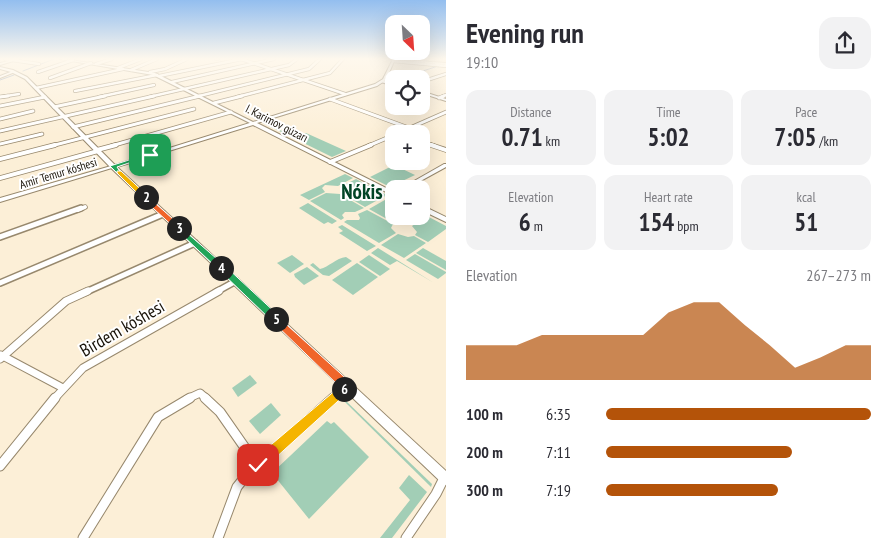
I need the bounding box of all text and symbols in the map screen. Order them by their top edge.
text: Evening run [466,14,584,51]
north arrow [385,15,430,60]
map controls [385,15,430,225]
button: share [819,17,871,69]
text: 19:10 [466,52,498,72]
button: locate [385,70,430,115]
street label: I. Karimov gúzarı [243,101,311,145]
text: Distance [510,103,551,121]
text: Time [656,103,681,121]
text: Pace [795,103,817,121]
text: 0.71 [501,121,543,153]
text: 5:02 [647,121,690,153]
text: 7:05 [774,121,816,153]
button: + [385,125,430,170]
text: km [543,132,560,150]
text: /km [816,132,838,150]
pin [129,134,171,176]
icon: arrive [136,141,164,169]
street label: Amir Temur kóshesi [17,154,99,192]
district label: Nókis [341,178,383,205]
button: − [385,180,430,225]
pin: 2 [134,184,158,210]
text: 2 [143,188,150,206]
text: Elevation [508,188,553,206]
text: Heart rate [644,188,693,206]
text: kcal [797,188,816,206]
text: 6 [519,206,531,238]
text: 154 [638,206,674,238]
text: 51 [794,206,818,238]
pin: 3 [166,216,192,240]
text: m [531,217,543,235]
text: bpm [674,217,699,235]
text: 3 [176,219,183,237]
pin: 4 [208,256,234,280]
text: 4 [218,259,225,277]
text: Elevation [466,265,517,285]
text: 267–273 m [806,265,871,285]
street label: Birdem kóshesi [76,295,168,361]
pin: 5 [264,306,288,332]
text: 5 [273,310,280,328]
pin: 6 [332,376,356,402]
text: 6 [341,380,348,398]
text: 100 m [466,404,503,424]
text: 6:35 [546,404,571,424]
text: 200 m [466,442,503,462]
text: 7:11 [546,442,571,462]
pin [237,444,279,486]
icon: check [244,451,272,479]
text: 300 m [466,480,503,500]
text: 7:19 [546,480,571,500]

